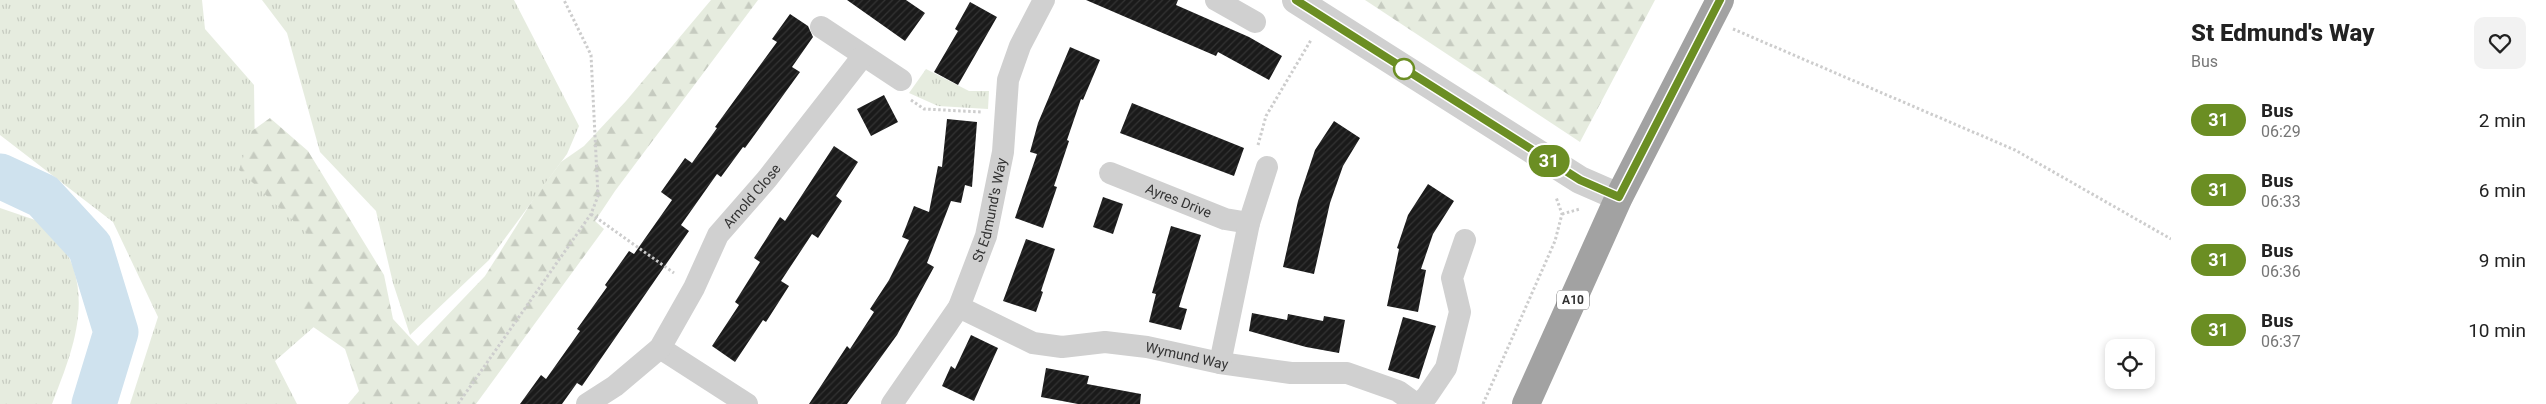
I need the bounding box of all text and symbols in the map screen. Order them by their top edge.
button: heart [2474,17,2526,69]
text: St Edmund's Way [2191,19,2374,47]
text: Bus [2191,52,2218,71]
unlabelled marker [1393,58,1415,80]
text: Bus [2261,99,2294,122]
text: 31 [2208,109,2229,130]
text: 2 min [2479,109,2526,132]
text: 06:29 [2261,122,2301,141]
line badge: 31 [1526,145,1572,177]
text: 31 [1539,150,1559,171]
street label: St Edmund's Way [969,156,1010,264]
street label: Arnold Close [720,161,784,231]
text: Bus [2261,169,2294,192]
text: 31 [2208,179,2229,200]
text: 6 min [2479,179,2526,202]
street label: Ayres Drive [1143,180,1214,221]
text: 06:33 [2261,192,2301,211]
text: Bus [2261,239,2294,262]
text: 31 [2208,249,2229,270]
text: 9 min [2479,249,2526,272]
text: 06:36 [2261,262,2301,281]
road number: A10 [1557,290,1589,310]
text: Bus [2261,309,2294,332]
text: 31 [2208,319,2229,340]
text: 10 min [2468,319,2526,342]
text: 06:37 [2261,332,2301,351]
street label: Wymund Way [1144,339,1230,372]
map controls [2105,339,2155,389]
button: locate [2105,339,2155,389]

